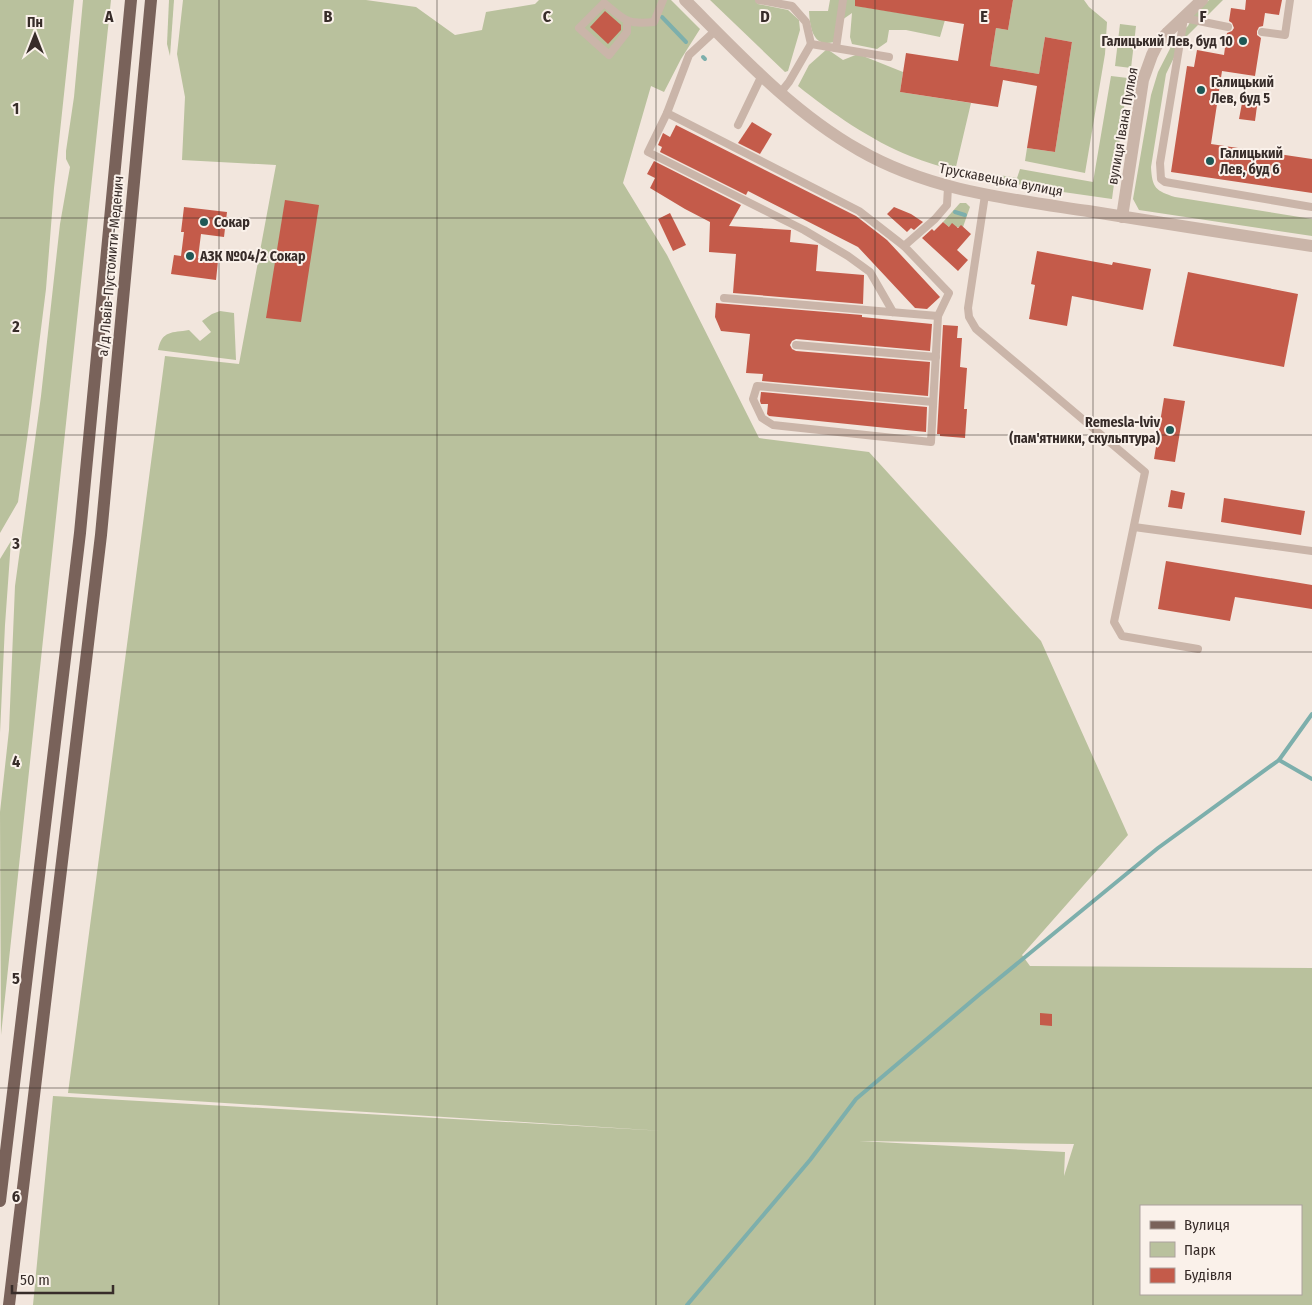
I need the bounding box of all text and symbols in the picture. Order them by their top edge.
text: A [104,7,114,26]
text: B [324,7,333,26]
text: C [543,7,552,26]
text: D [760,7,770,26]
text: E [980,7,988,26]
text: F [1199,7,1207,26]
north arrow [10,10,60,60]
text: Пн [27,14,43,31]
place label: Галицький Лев, буд 10 [1101,33,1233,50]
marker: Галицький Лев, буд 10 [1237,35,1249,47]
street label: вулиця Івана Пулюя [1104,66,1142,186]
place label: Галицький Лев, буд 5 [1211,74,1274,107]
marker: Галицький Лев, буд 5 [1195,84,1207,96]
text: 1 [13,99,19,118]
place label: Галицький Лев, буд 6 [1220,145,1283,178]
marker: Галицький Лев, буд 6 [1204,155,1216,167]
street label: Трускавецька вулиця [938,160,1064,200]
street label: а/д Львів-Пустомити-Меденич [95,175,127,357]
place label: Сокар [214,214,250,231]
marker: Сокар [198,216,210,228]
place label: АЗК №04/2 Сокар [199,248,306,265]
marker: АЗК №04/2 Сокар [184,250,196,262]
text: 2 [11,317,20,336]
place label: Remesla-lviv (пам'ятники, скульптура) [1009,414,1160,447]
marker: Remesla-lviv (пам'ятники, скульптура) [1164,424,1176,436]
text: 3 [11,534,20,553]
text: 4 [12,752,20,771]
text: 5 [12,969,20,988]
text: 6 [12,1187,20,1206]
legend [1140,1205,1302,1295]
text: Вулиця [1184,1216,1230,1234]
text: Парк [1184,1241,1215,1259]
scale bar [12,1262,114,1294]
text: Будівля [1184,1266,1232,1284]
text: 50 m [20,1271,50,1289]

